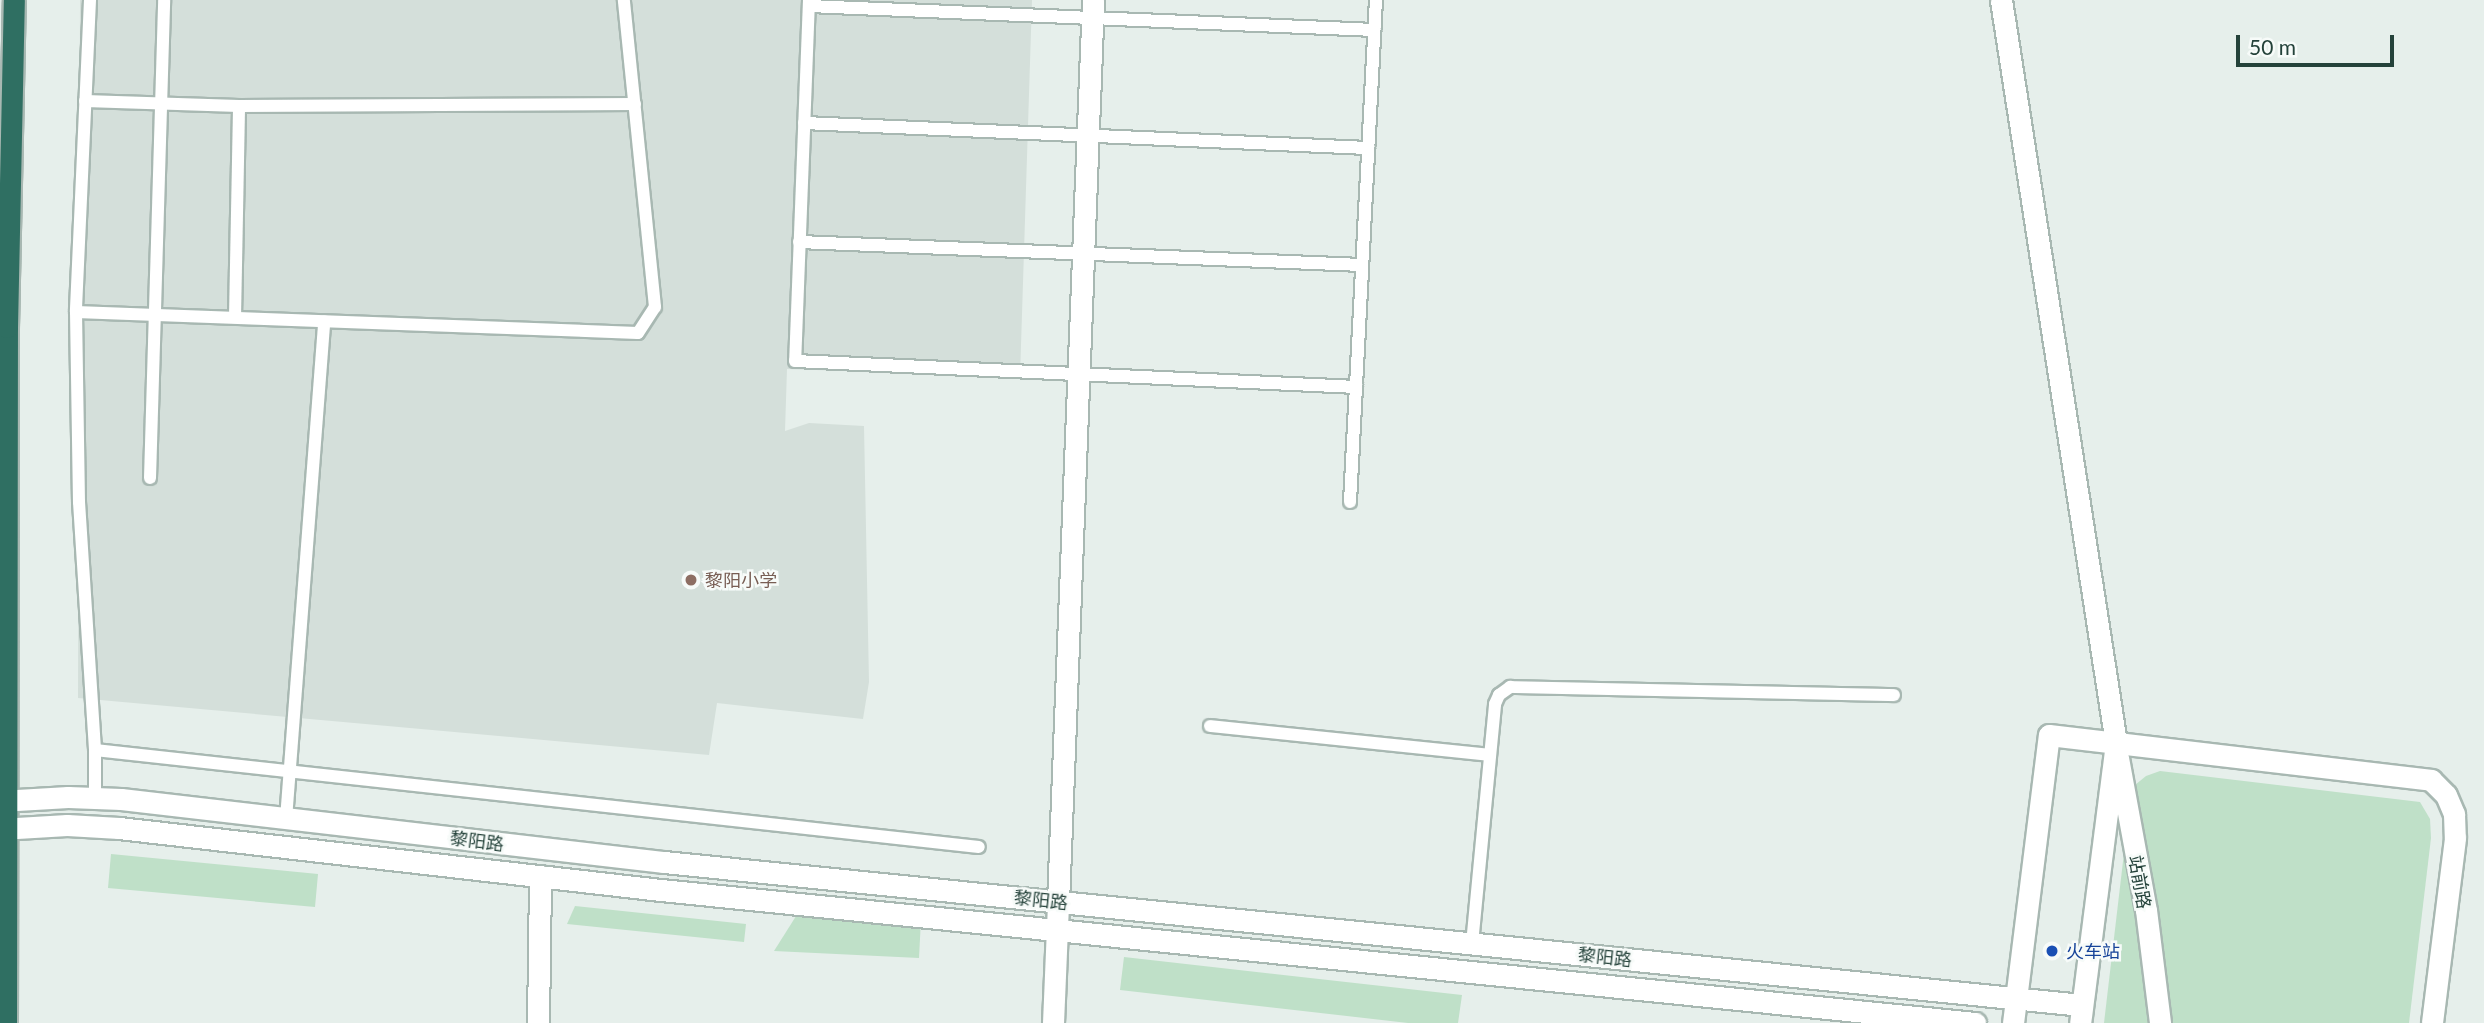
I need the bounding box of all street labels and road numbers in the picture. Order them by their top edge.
street label: 黎阳路 [449,827,505,855]
street label: 站前路 [2125,854,2155,910]
street label: 黎阳路 [1013,886,1069,914]
street label: 黎阳路 [1577,943,1633,971]

